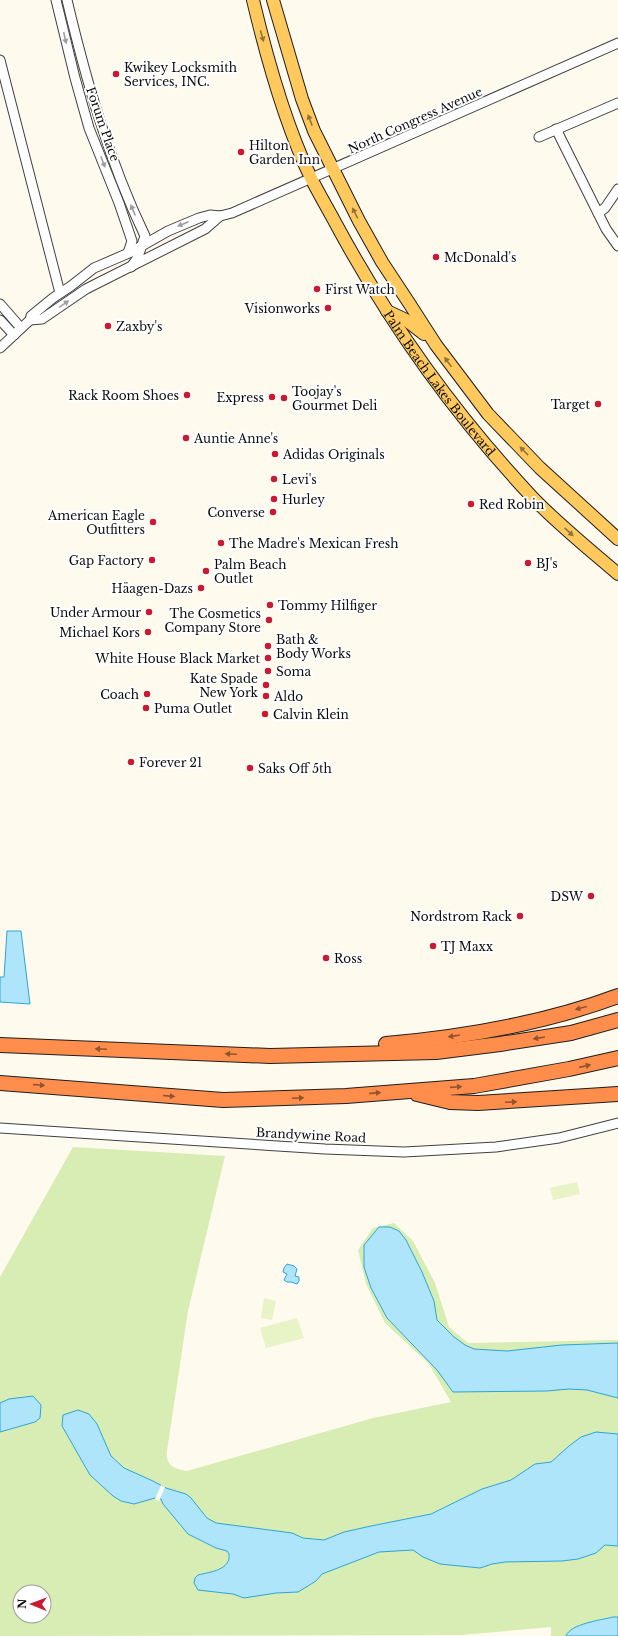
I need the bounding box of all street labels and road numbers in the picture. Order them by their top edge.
street label: North Congress Avenue [346,84,484,156]
street label: Forum Place [83,85,123,163]
street label: Palm Beach Lakes Boulevard [381,307,499,458]
street label: Brandywine Road [255,1125,367,1145]

